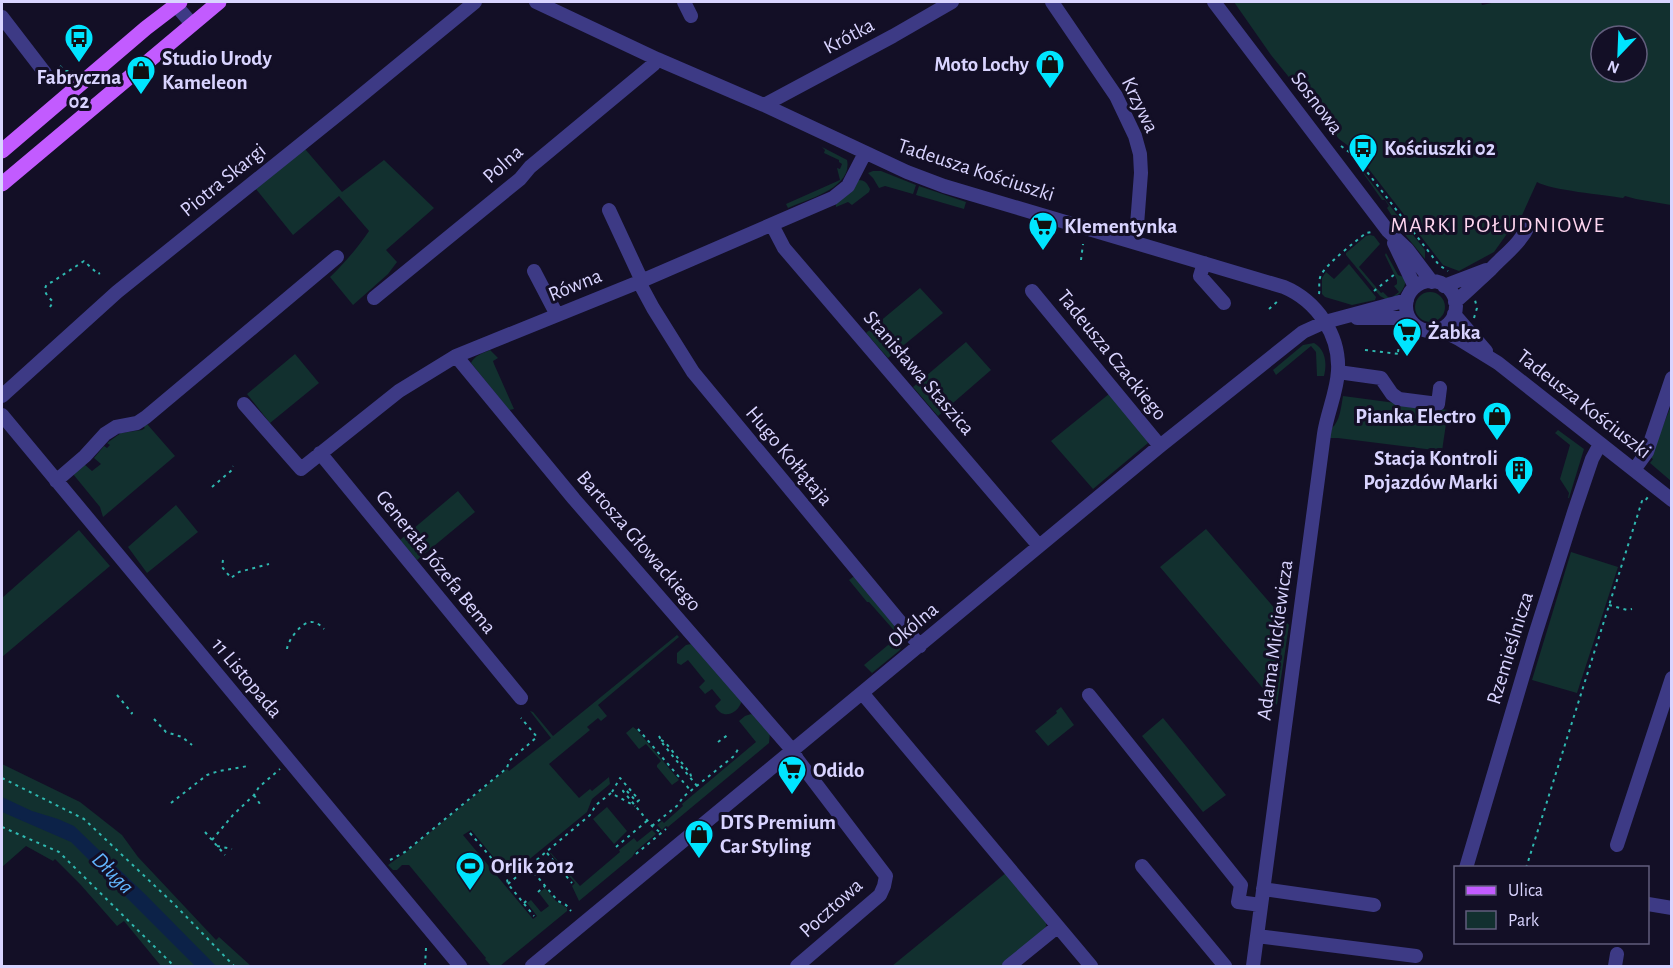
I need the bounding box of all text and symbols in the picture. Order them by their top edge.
street label: Krótka [820,14,878,58]
bus stop icon: Fabryczna 02 [63,22,95,64]
north arrow [1589,24,1649,84]
place label: Studio Urody Kameleon [162,48,272,93]
shop icon: Moto Lochy [1034,48,1066,90]
shop icon: Studio Urody Kameleon [125,54,157,96]
place label: Moto Lochy [934,54,1030,75]
text: N [1605,57,1622,76]
place label: Fabryczna 02 [37,67,121,112]
street label: Sosnowa [1287,68,1347,138]
street label: Krzywa [1118,74,1163,136]
bus stop icon: Kościuszki 02 [1347,132,1379,174]
street label: Tadeusza Kościuszki [895,135,1057,205]
place label: Kościuszki 02 [1384,138,1496,159]
street label: Piotra Skargi [176,139,270,221]
street label: Polna [479,141,527,187]
supermarket icon: Klementynka [1027,210,1059,252]
district label: MARKI POŁUDNIOWE [1390,214,1606,236]
place label: Klementynka [1064,216,1177,237]
street label: Równa [545,265,605,305]
street label: Tadeusza Czackiego [1053,286,1171,424]
street label: Stanisława Staszica [860,307,979,439]
supermarket icon: Żabka [1391,316,1423,358]
place label: Żabka [1428,321,1481,343]
street label: Tadeusza Kościuszki [1513,345,1655,463]
shop icon: Pianka Electro [1481,400,1513,442]
street label: Hugo Kołłątaja [742,402,837,510]
place label: Pianka Electro [1355,406,1476,427]
place label: Stacja Kontroli Pojazdów Marki [1363,448,1498,493]
building icon: Stacja Kontroli Pojazdów Marki [1503,454,1535,496]
street label: Bartosza Głowackiego [573,467,705,615]
street label: Generała Józefa Bema [372,486,500,638]
street label: Adama Mickiewicza [1253,558,1297,722]
street label: Rzemieślnicza [1483,589,1537,707]
street label: Okólna [884,598,942,652]
street label: 11 Listopada [208,634,286,722]
supermarket icon: Odido [776,754,808,796]
place label: Odido [813,760,864,781]
place label: DTS Premium Car Styling [720,812,836,857]
shop icon: DTS Premium Car Styling [683,818,715,860]
water label: Długa [88,848,138,898]
sports icon: Orlik 2012 [454,850,486,892]
place label: Orlik 2012 [491,856,574,877]
legend [1454,866,1649,944]
street label: Pocztowa [795,874,867,942]
text: Ulica [1508,882,1543,900]
text: Park [1508,912,1540,930]

